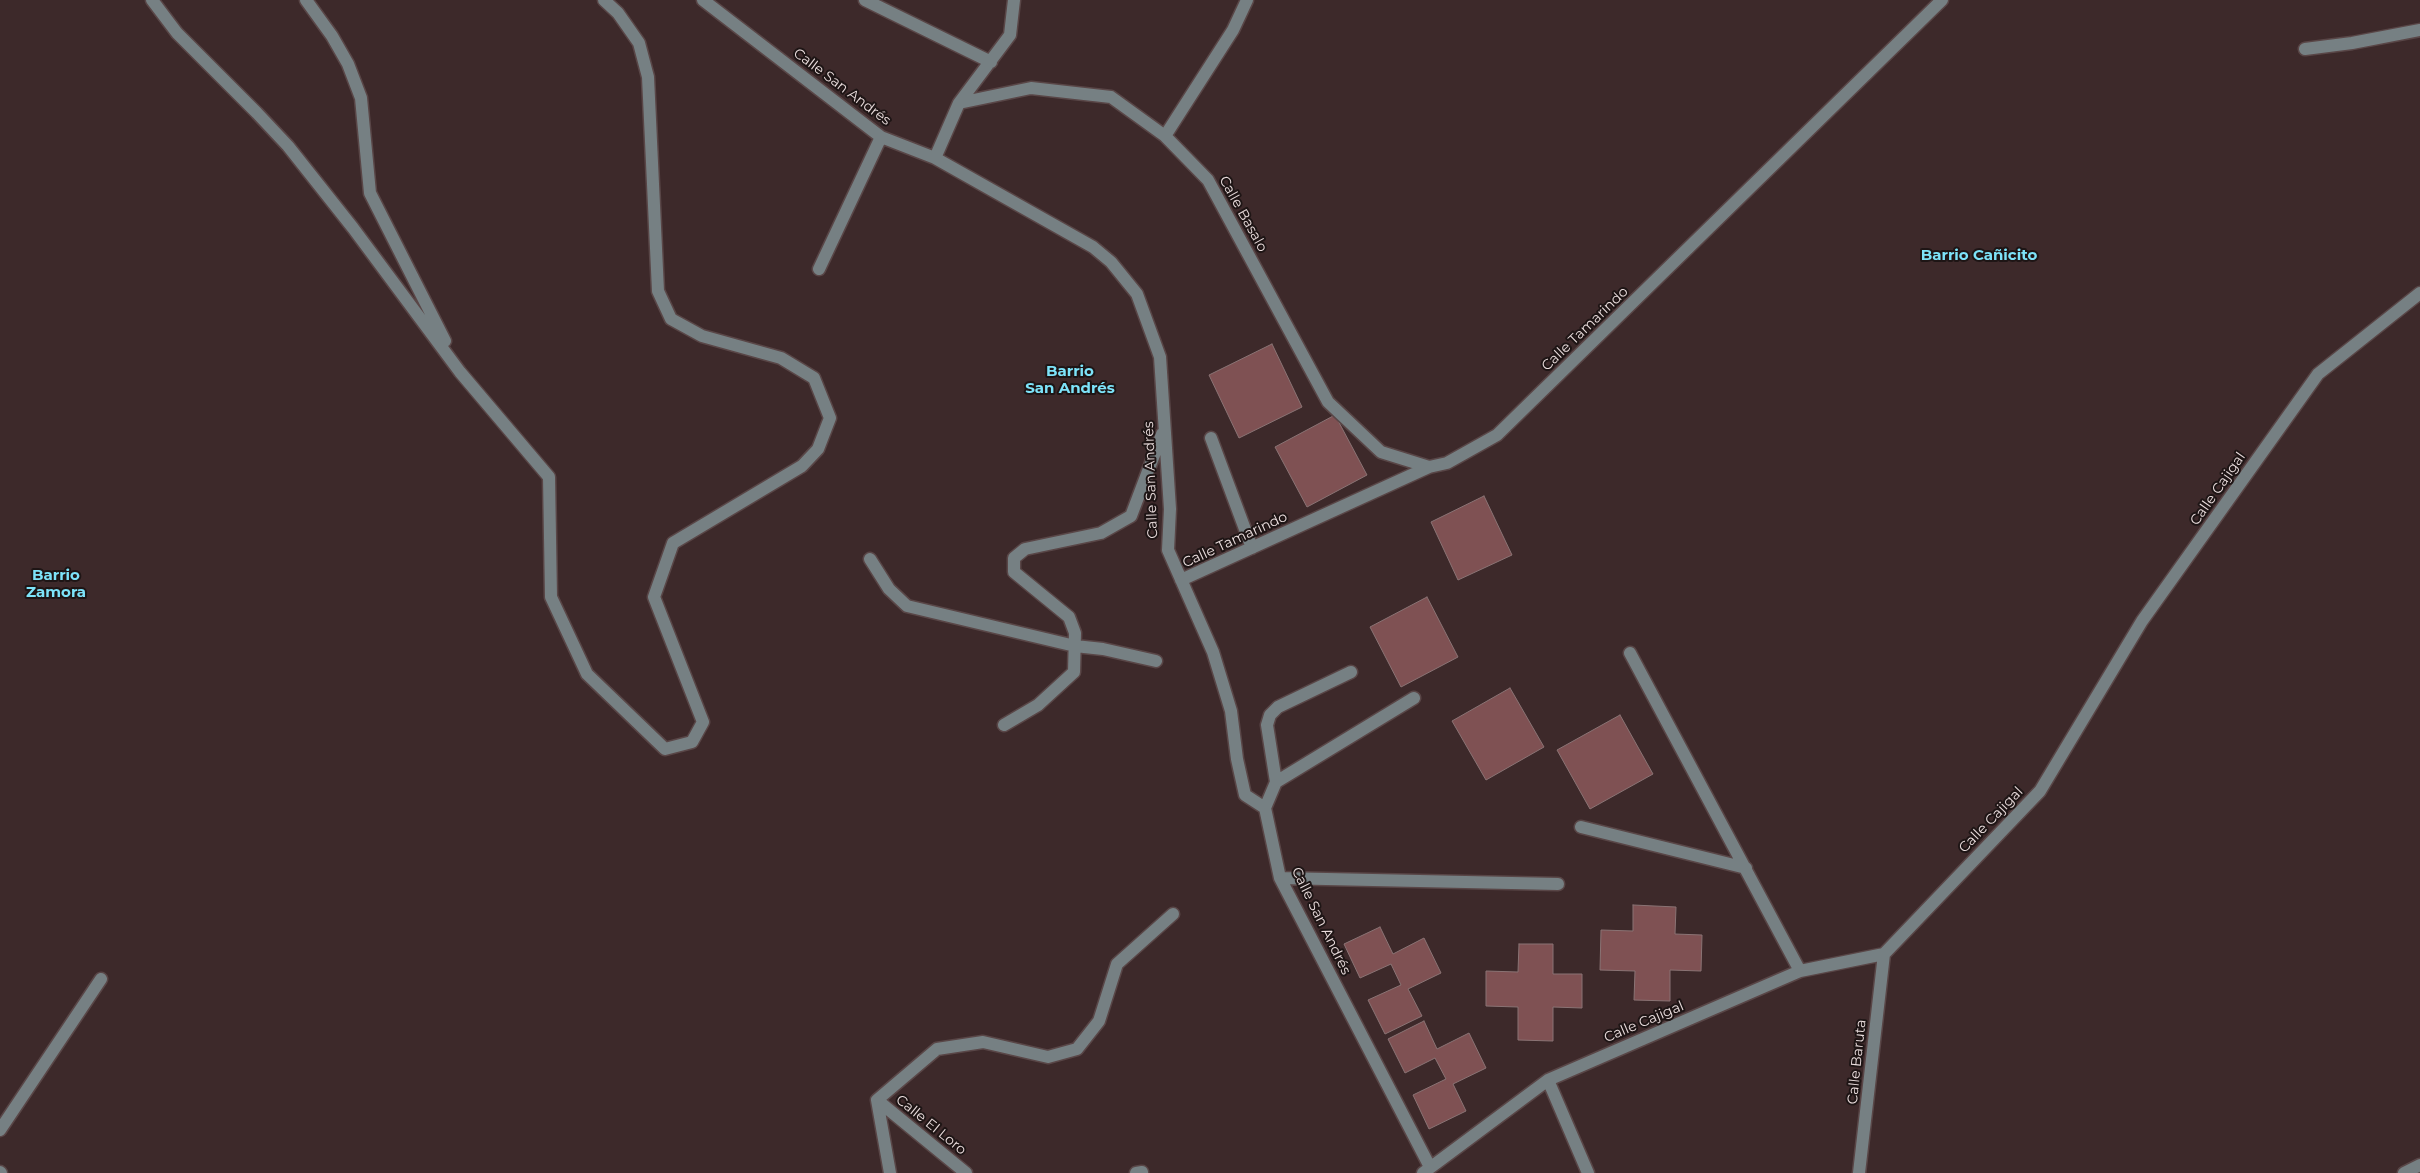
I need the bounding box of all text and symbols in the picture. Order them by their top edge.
street label: Calle San Andrés [790,45,894,129]
street label: Calle Basalo [1215,173,1271,255]
district label: Barrio Cañicito [1921,247,2037,265]
street label: Calle Tamarindo [1538,283,1632,375]
district label: Barrio San Andrés [1025,363,1115,398]
street label: Calle San Andrés [1141,421,1161,539]
street label: Calle Cajigal [2187,449,2249,529]
street label: Calle Tamarindo [1180,508,1290,572]
district label: Barrio Zamora [26,567,86,602]
street label: Calle Cajigal [1955,784,2027,856]
street label: Calle San Andrés [1288,865,1354,977]
street label: Calle Cajigal [1602,998,1686,1046]
street label: Calle Baruta [1844,1019,1870,1105]
street label: Calle El Loro [892,1092,970,1158]

